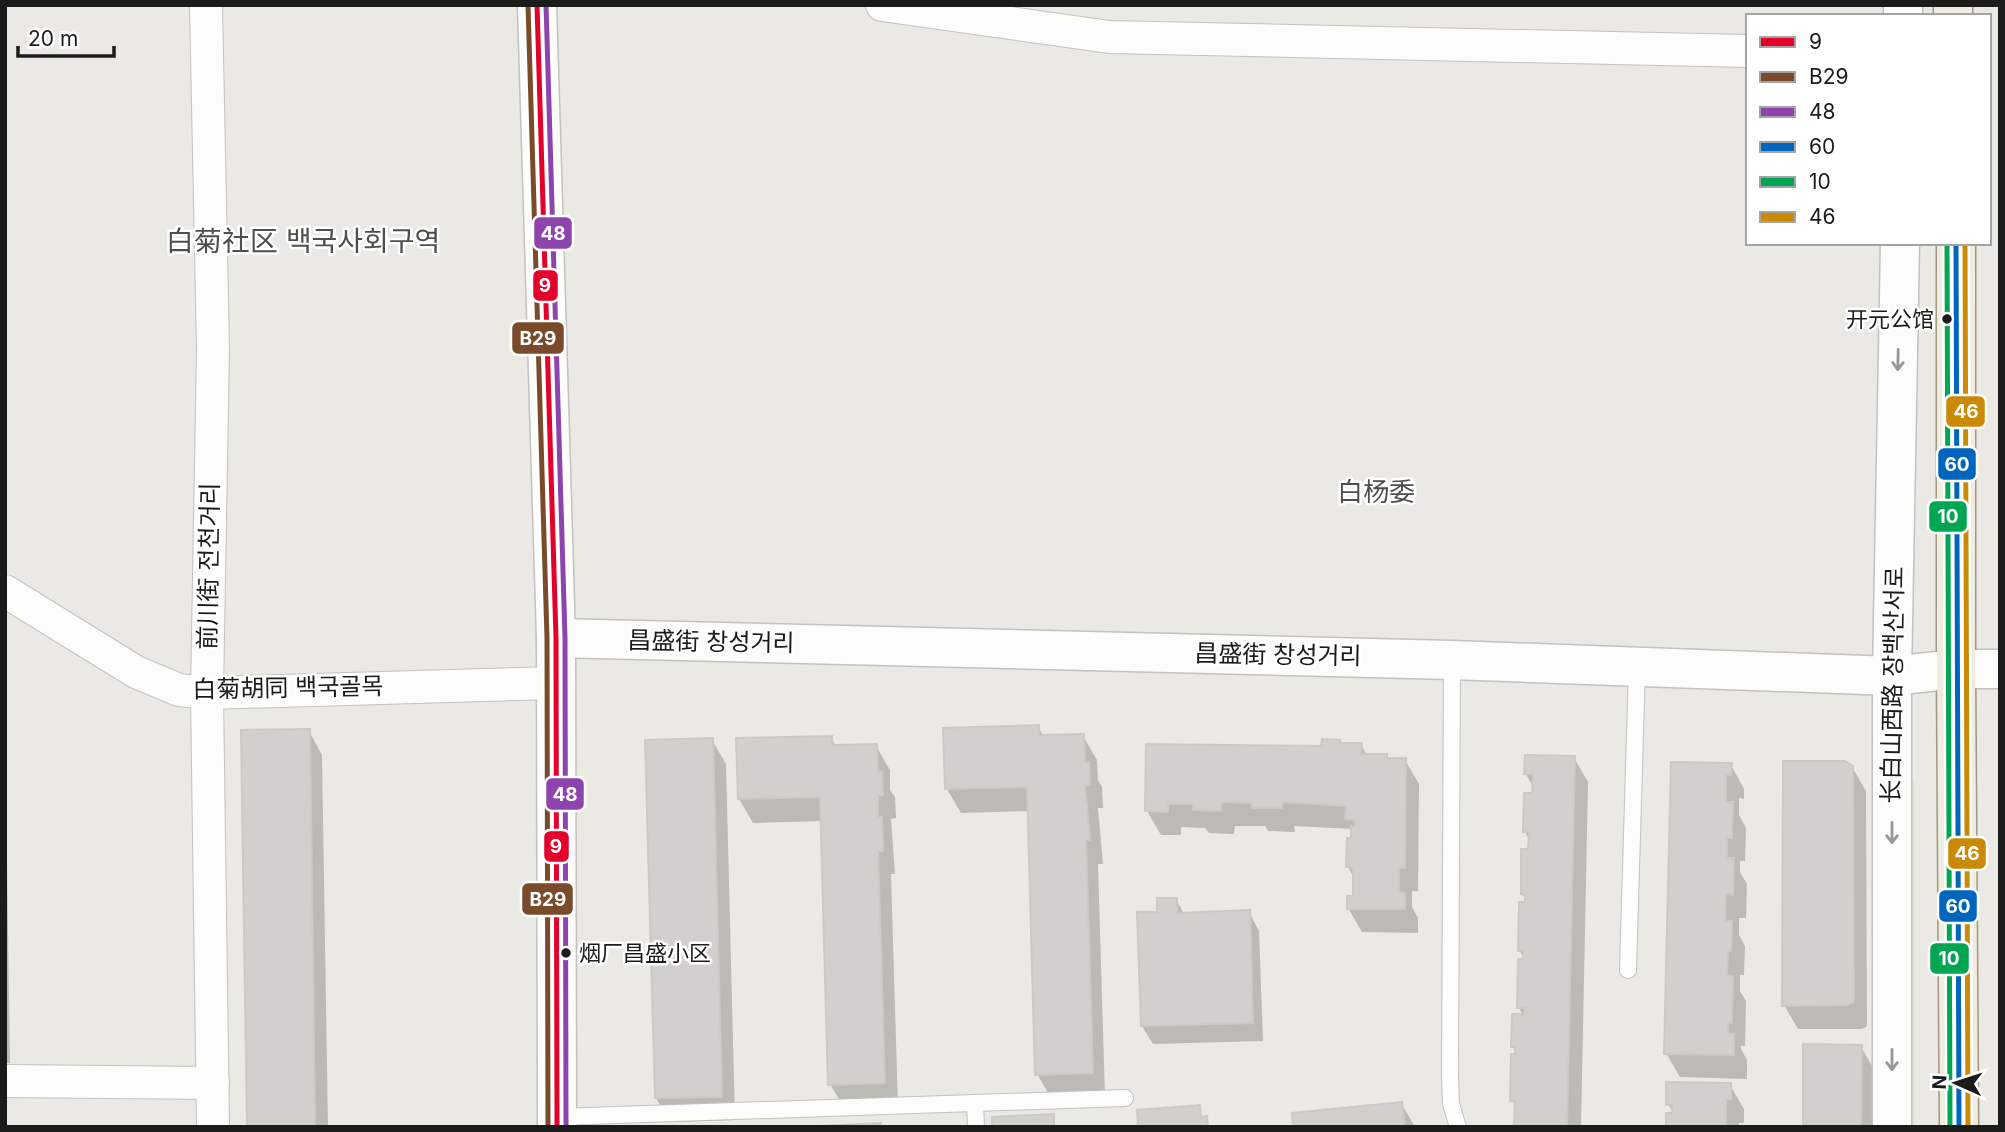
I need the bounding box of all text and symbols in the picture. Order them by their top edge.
scale bar [18,14,114,58]
legend [1746,14,1991,245]
text: 20 m [28,26,78,51]
text: 9 [1809,29,1822,54]
text: B29 [1809,64,1849,89]
text: 48 [1809,99,1836,124]
text: 60 [1809,134,1835,159]
text: 10 [1809,169,1831,194]
text: 46 [1809,204,1836,229]
line badge: 48 [533,216,573,250]
text: 48 [540,222,566,245]
district label: 白菊社区 백국사회구역 [166,224,440,258]
line badge: 9 [532,269,559,302]
text: 9 [539,274,551,297]
place label: 开元公馆 [1846,306,1934,332]
marker: 开元公馆 [1940,312,1954,326]
line badge: B29 [511,321,565,355]
text: B29 [520,327,556,350]
one-way arrow [1891,349,1905,372]
line badge: 46 [1945,395,1986,428]
text: 46 [1953,400,1979,423]
line badge: 60 [1937,447,1977,481]
text: 60 [1944,453,1970,476]
district label: 白杨委 [1337,476,1415,507]
street label: 前川街 전천거리 [193,482,224,650]
line badge: 10 [1928,500,1968,533]
text: 10 [1937,505,1959,528]
street label: 长白山西路 장백산서로 [1876,566,1909,804]
street label: 昌盛街 창성거리 [627,626,795,657]
street label: 昌盛街 창성거리 [1194,639,1362,670]
street label: 白菊胡同 백국골목 [192,671,384,704]
line badge: 48 [545,777,585,811]
text: 48 [552,783,578,806]
one-way arrow [1885,821,1899,844]
line badge: 9 [543,830,570,863]
text: 9 [550,835,562,858]
line badge: 46 [1947,837,1987,870]
text: 46 [1954,842,1980,865]
line badge: B29 [521,882,574,916]
text: B29 [530,888,566,911]
line badge: 60 [1938,889,1978,923]
text: 60 [1945,895,1971,918]
place label: 烟厂昌盛小区 [579,940,711,966]
line badge: 10 [1929,942,1970,975]
marker: 烟厂昌盛小区 [559,946,573,960]
text: 10 [1938,947,1960,970]
north arrow [1921,1048,1991,1118]
one-way arrow [1885,1049,1899,1072]
text: N [1928,1074,1951,1090]

